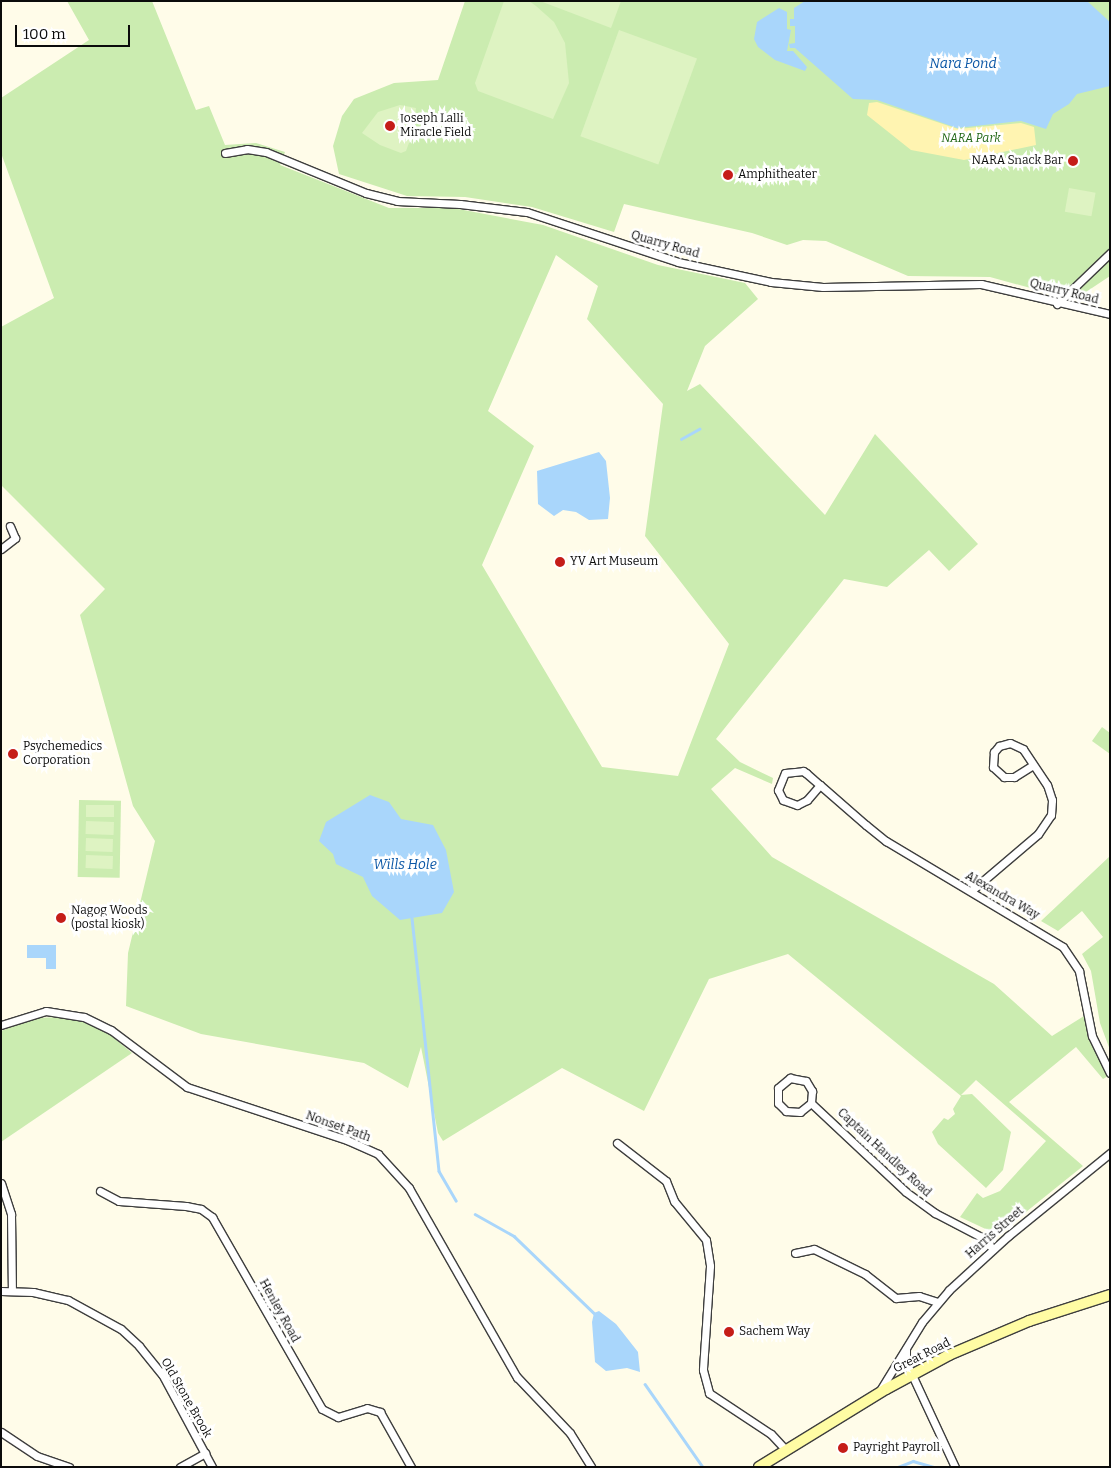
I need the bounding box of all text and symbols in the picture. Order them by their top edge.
scale bar [18,15,132,47]
text: 100 m [23,25,66,43]
water label: Nara Pond [929,56,997,72]
place label: Joseph Lalli Miracle Field [400,112,471,140]
marker: Joseph Lalli Miracle Field [384,120,396,132]
park label: NARA Park [941,132,1001,146]
place label: NARA Snack Bar [972,154,1063,168]
marker: NARA Snack Bar [1067,155,1079,167]
place label: Amphitheater [738,168,817,182]
marker: Amphitheater [722,169,734,181]
street label: Quarry Road [629,228,701,262]
street label: Quarry Road [1028,276,1100,308]
place label: YV Art Museum [570,555,658,569]
marker: YV Art Museum [554,556,566,568]
place label: Psychemedics Corporation [23,740,102,768]
marker: Psychemedics Corporation [7,748,19,760]
water label: Wills Hole [373,857,437,873]
street label: Alexandra Way [962,869,1042,923]
place label: Nagog Woods (postal kiosk) [71,904,147,932]
marker: Nagog Woods (postal kiosk) [55,912,67,924]
street label: Captain Handley Road [834,1106,934,1200]
street label: Nonset Path [304,1109,372,1145]
street label: Harris Street [963,1204,1027,1262]
street label: Henley Road [256,1277,302,1345]
place label: Sachem Way [739,1325,810,1339]
marker: Sachem Way [723,1326,735,1338]
street label: Great Road [891,1336,953,1376]
street label: Old Stone Brook [157,1356,215,1440]
place label: Payright Payroll [853,1441,940,1455]
marker: Payright Payroll [837,1442,849,1454]

